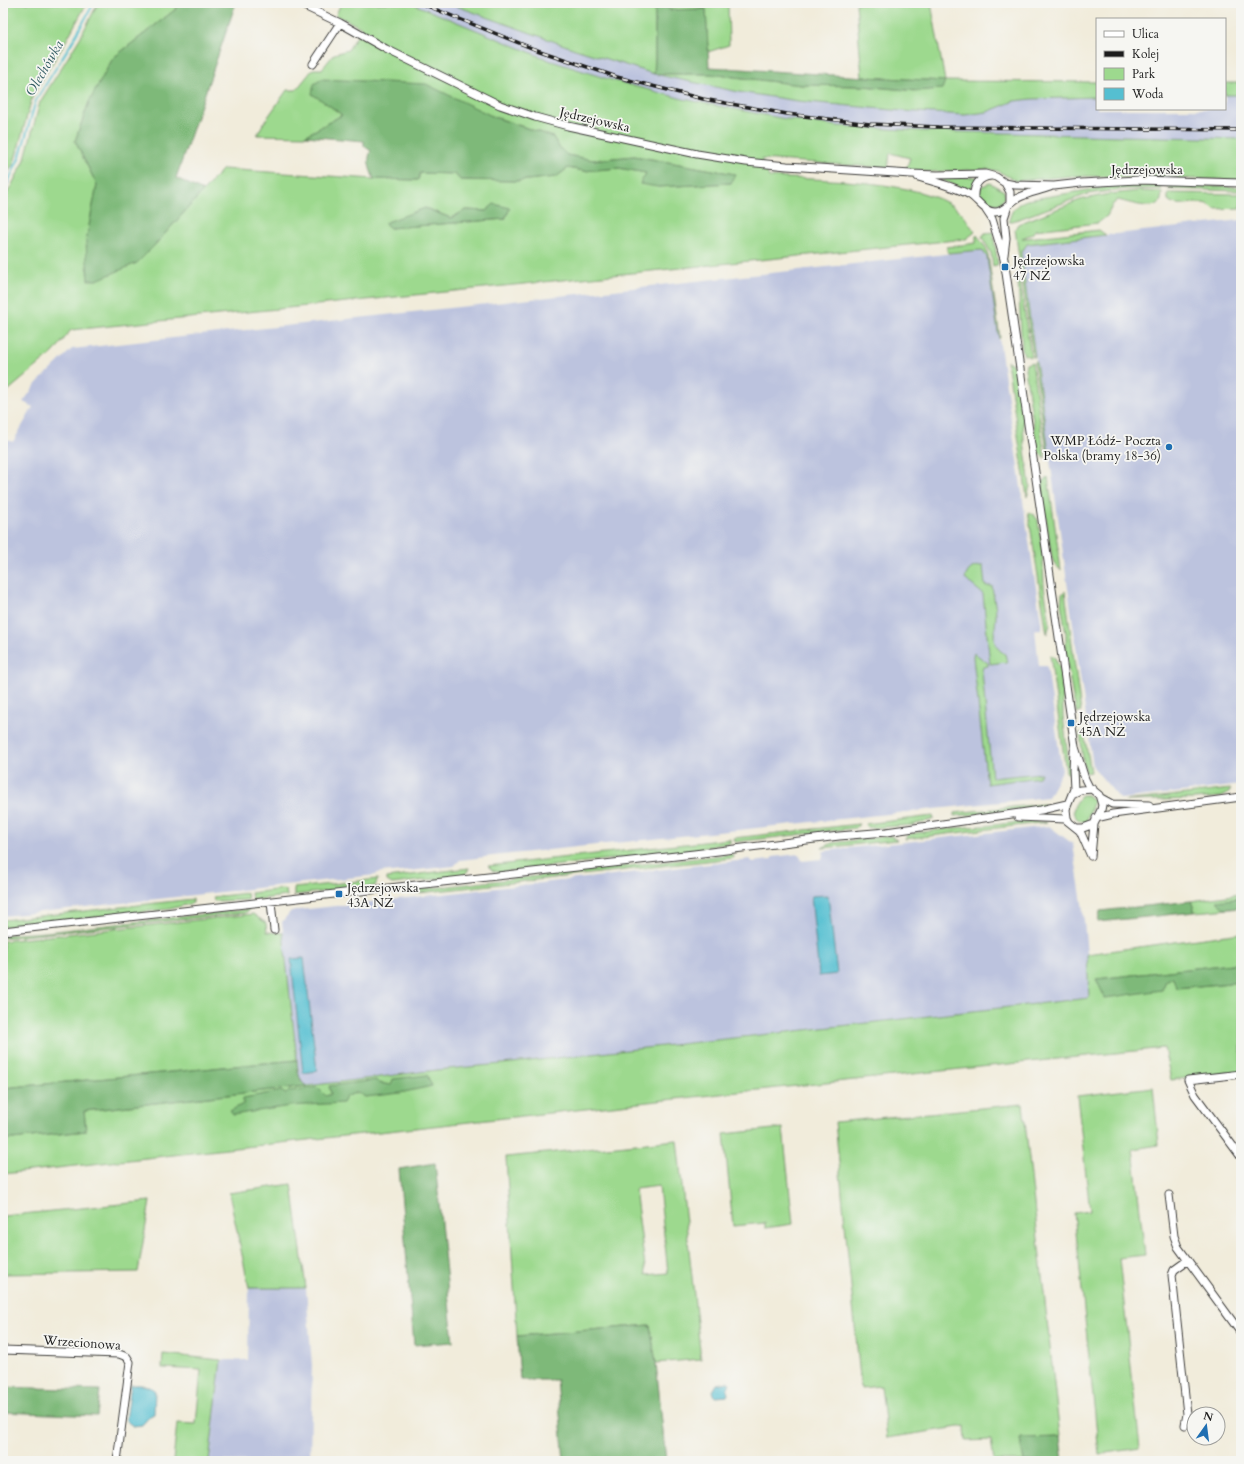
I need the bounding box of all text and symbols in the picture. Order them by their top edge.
legend [1096,18,1226,110]
text: Ulica [1132,26,1160,42]
water label: Olechówka [21,37,68,99]
text: Kolej [1132,46,1159,62]
text: Park [1132,66,1156,82]
text: Woda [1131,86,1164,102]
street label: Jędrzejowska [556,103,632,137]
street label: Jędrzejowska [1109,161,1183,179]
place label: Jędrzejowska 47 NŻ [1011,252,1085,285]
marker: Jędrzejowska 47 NŻ [1000,262,1010,272]
place label: WMP Łódź- Poczta Polska (bramy 18-36) [1043,432,1161,465]
marker: WMP Łódź- Poczta Polska (bramy 18-36) [1164,442,1174,452]
place label: Jędrzejowska 45A NŻ [1077,708,1151,741]
marker: Jędrzejowska 45A NŻ [1066,718,1076,728]
place label: Jędrzejowska 43A NŻ [345,879,419,912]
marker: Jędrzejowska 43A NŻ [334,889,344,899]
street label: Wrzecionowa [41,1331,122,1355]
north arrow [1186,1406,1226,1446]
text: N [1202,1408,1215,1425]

